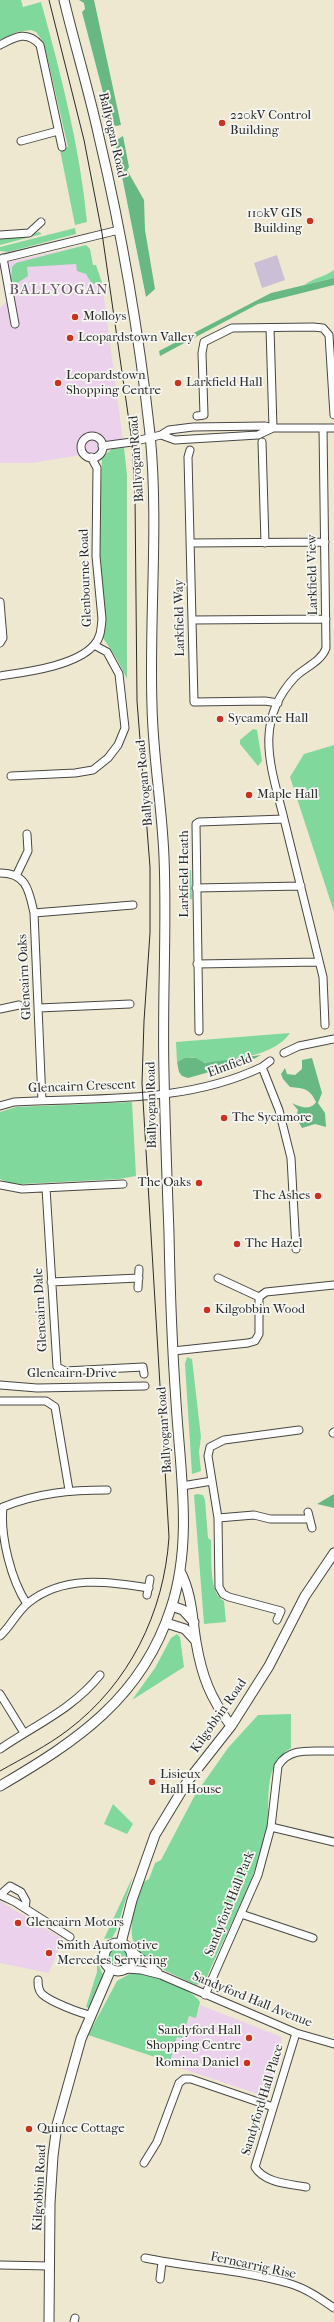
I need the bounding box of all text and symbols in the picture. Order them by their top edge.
street label: Ballyogan Road [95,91,129,179]
place label: 220kV Control Building [230,108,311,139]
marker: 220kV Control Building [217,118,227,128]
place label: 110kV GIS Building [247,206,302,237]
marker: 110kV GIS Building [305,216,315,226]
district label: BALLYOGAN [9,281,109,299]
place label: Molloys [83,309,126,325]
marker: Molloys [70,312,80,322]
place label: Leopardstown Valley [78,330,194,346]
marker: Leopardstown Valley [65,333,75,343]
place label: Leopardstown Shopping Centre [66,368,161,399]
place label: Larkfield Hall [186,375,262,391]
marker: Leopardstown Shopping Centre [53,378,63,388]
marker: Larkfield Hall [173,378,183,388]
street label: Ballyogan Road [126,415,148,503]
street label: Glenbourne Road [76,529,96,627]
street label: Larkfield View [304,534,322,616]
street label: Larkfield Way [172,579,188,657]
place label: Sycamore Hall [228,711,308,727]
marker: Sycamore Hall [215,714,225,724]
street label: Ballyogan Road [133,739,157,827]
place label: Maple Hall [257,787,318,803]
marker: Maple Hall [244,790,254,800]
street label: Larkfield Heath [177,830,193,918]
street label: Glencairn Oaks [15,934,35,1020]
street label: Elmfield [205,1051,255,1081]
street label: Ballyogan Road [143,1061,161,1149]
street label: Glencairn Crescent [28,1077,136,1097]
place label: The Sycamore [232,1110,312,1126]
marker: The Sycamore [219,1113,229,1123]
place label: The Oaks [138,1175,191,1191]
marker: The Oaks [194,1178,204,1188]
place label: The Ashes [253,1188,310,1204]
marker: The Ashes [313,1191,323,1201]
place label: The Hazel [245,1236,303,1252]
marker: The Hazel [232,1239,242,1249]
street label: Glencairn Dale [31,1268,51,1352]
place label: Kilgobbin Wood [215,1302,305,1318]
marker: Kilgobbin Wood [202,1305,212,1315]
street label: Glencairn Drive [27,1366,117,1382]
street label: Ballyogan Road [154,1386,176,1474]
street label: Kilgobbin Road [188,1676,250,1756]
place label: Lisieux Hall House [160,1767,221,1798]
marker: Lisieux Hall House [147,1777,157,1787]
street label: Sandyford Hall Park [202,1849,258,1959]
place label: Glencairn Motors [26,1915,124,1931]
marker: Glencairn Motors [13,1918,23,1928]
place label: Smith Automotive Mercedes Servicing [57,1938,167,1969]
marker: Smith Automotive Mercedes Servicing [44,1948,54,1958]
street label: Sandyford Hall Avenue [190,1969,314,2031]
place label: Sandyford Hall Shopping Centre [146,2023,241,2054]
marker: Sandyford Hall Shopping Centre [244,2033,254,2043]
street label: Sandyford Hall Place [239,2042,287,2158]
place label: Romina Daniel [155,2055,239,2071]
marker: Romina Daniel [242,2058,252,2068]
place label: Quince Cottage [37,2121,125,2137]
marker: Quince Cottage [24,2124,34,2134]
street label: Kilgobbin Road [30,2144,50,2232]
street label: Ferncarrig Rise [209,2249,297,2283]

